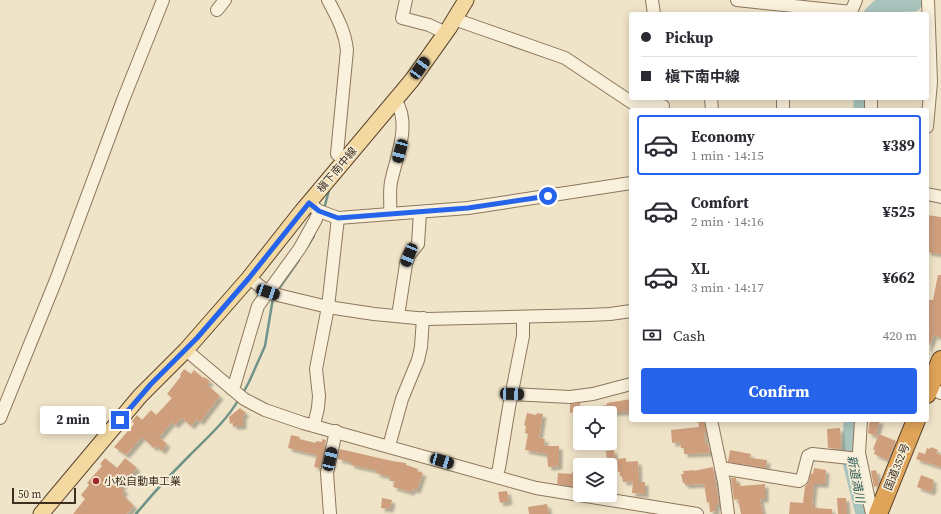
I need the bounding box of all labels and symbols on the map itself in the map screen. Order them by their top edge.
car [408,55,432,81]
car [391,138,409,164]
street label: 槇下南中線 [314,144,360,196]
route start [539,187,557,205]
car [399,242,419,268]
car [255,283,281,301]
car [500,388,524,400]
callout: 2 min [40,406,106,434]
route end [111,411,129,429]
street label: 国道352号 [881,441,913,493]
car [321,446,339,472]
car [429,452,455,470]
water label: 新道満川 [844,454,869,506]
place label: 小松自動車工業 [104,474,181,489]
marker: 小松自動車工業 [91,476,101,486]
scale bar [12,486,76,505]

